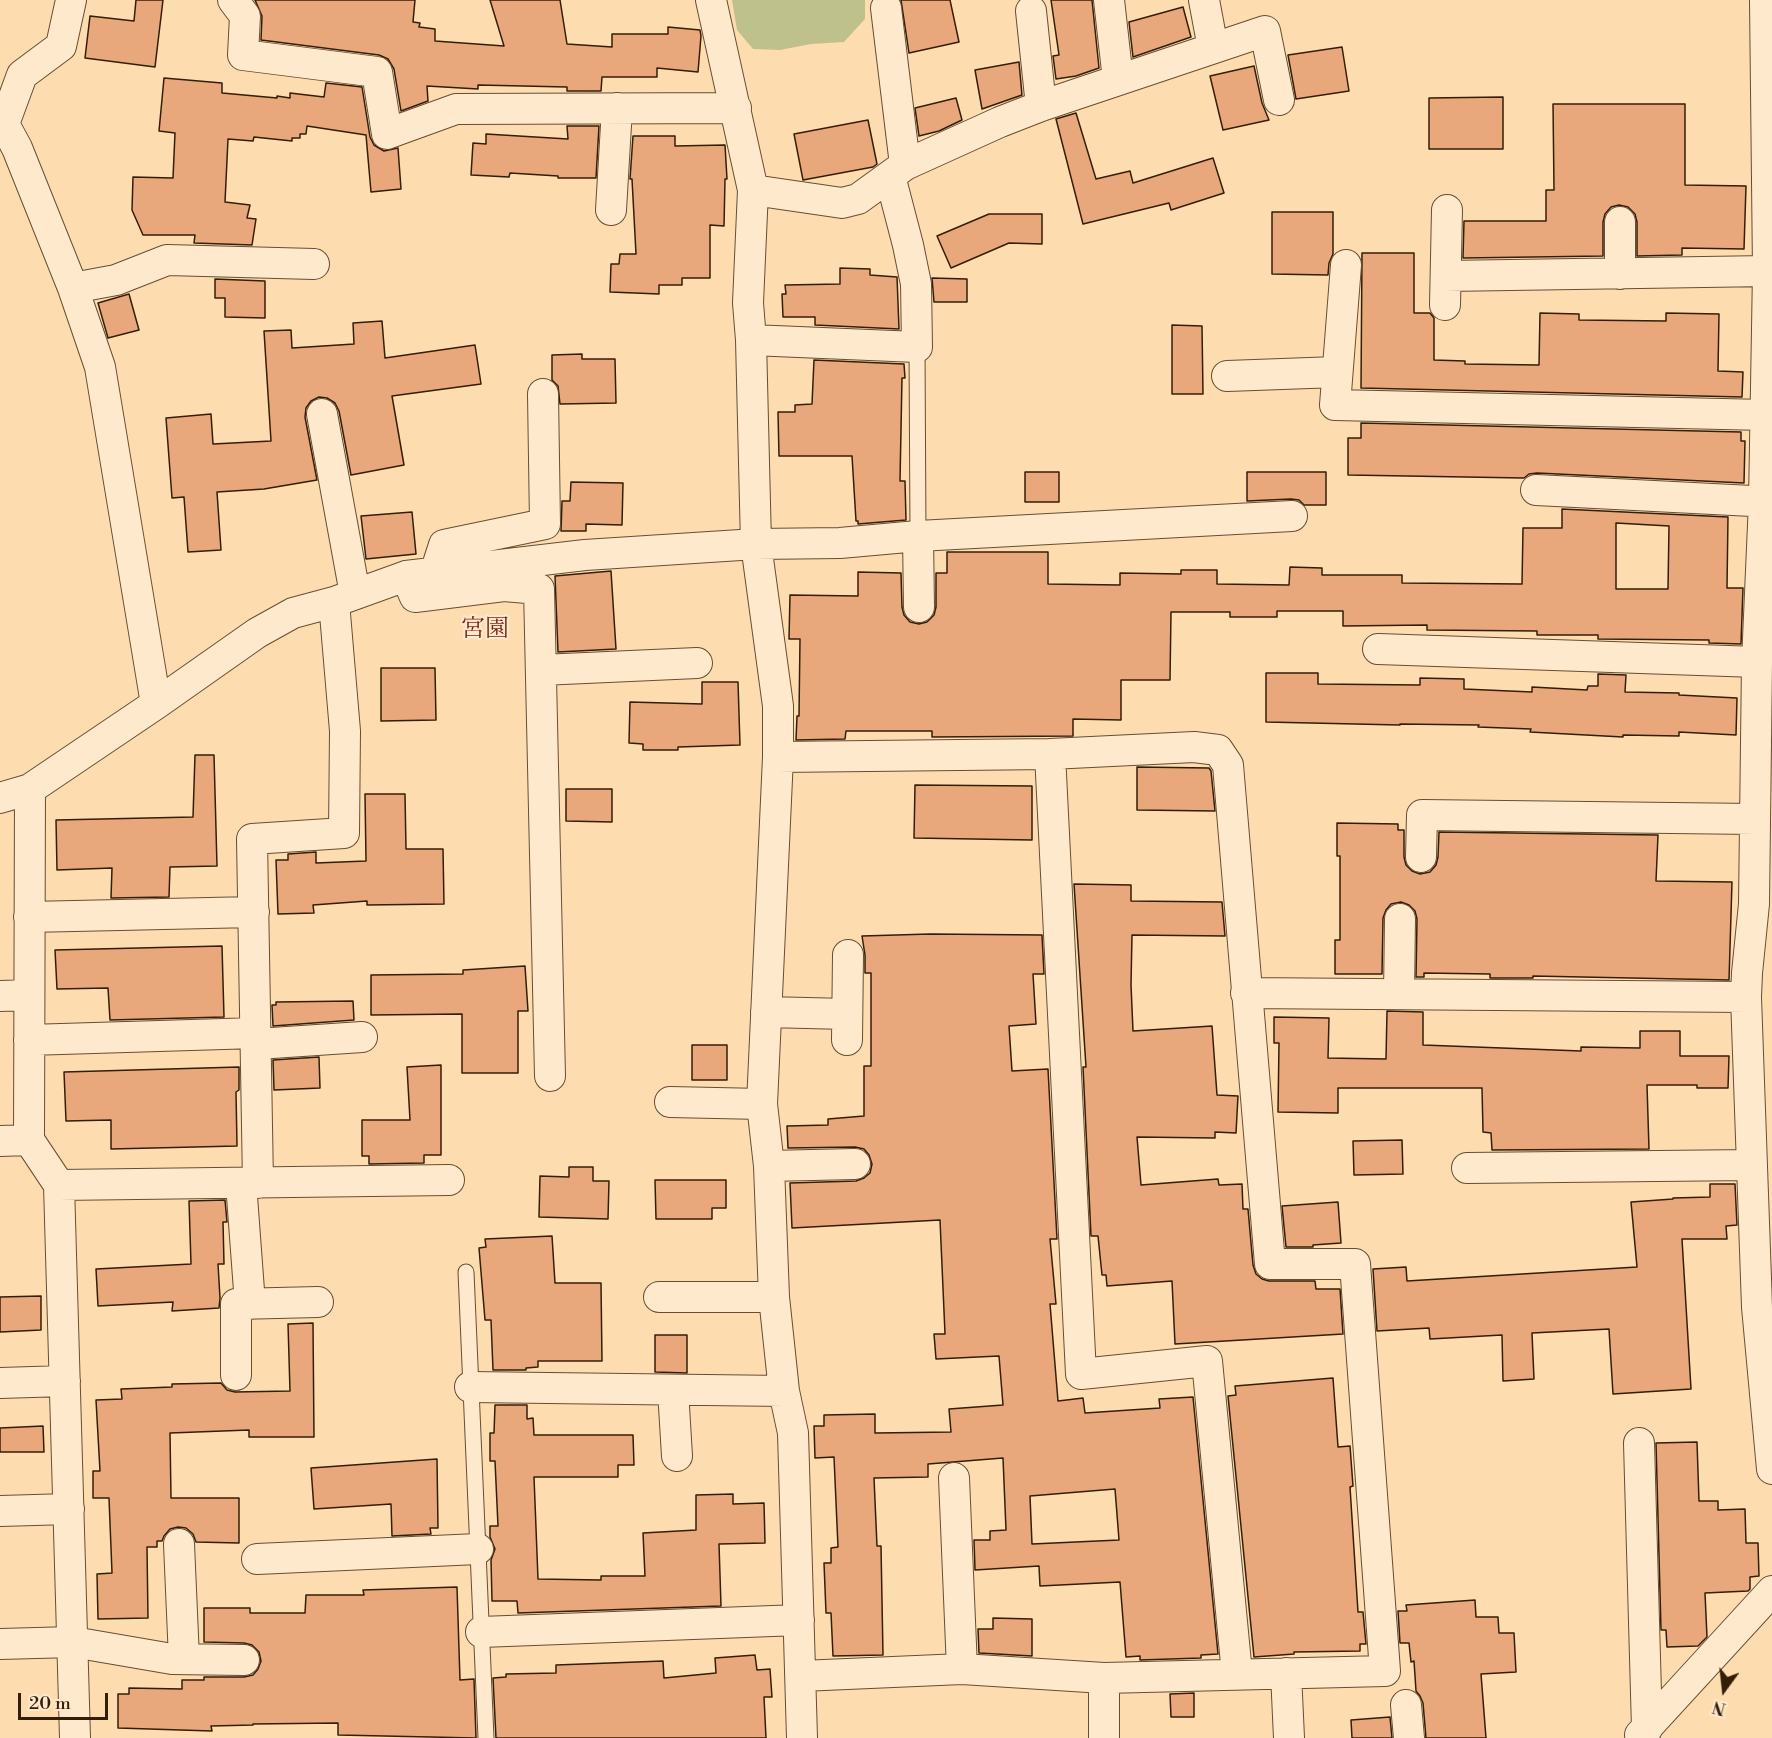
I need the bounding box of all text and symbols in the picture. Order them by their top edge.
district label: 宮園 [461,616,509,644]
north arrow [1694,1660,1754,1720]
scale bar [21,1681,111,1719]
text: 20 m [29,1692,71,1715]
text: N [1711,1696,1728,1719]

